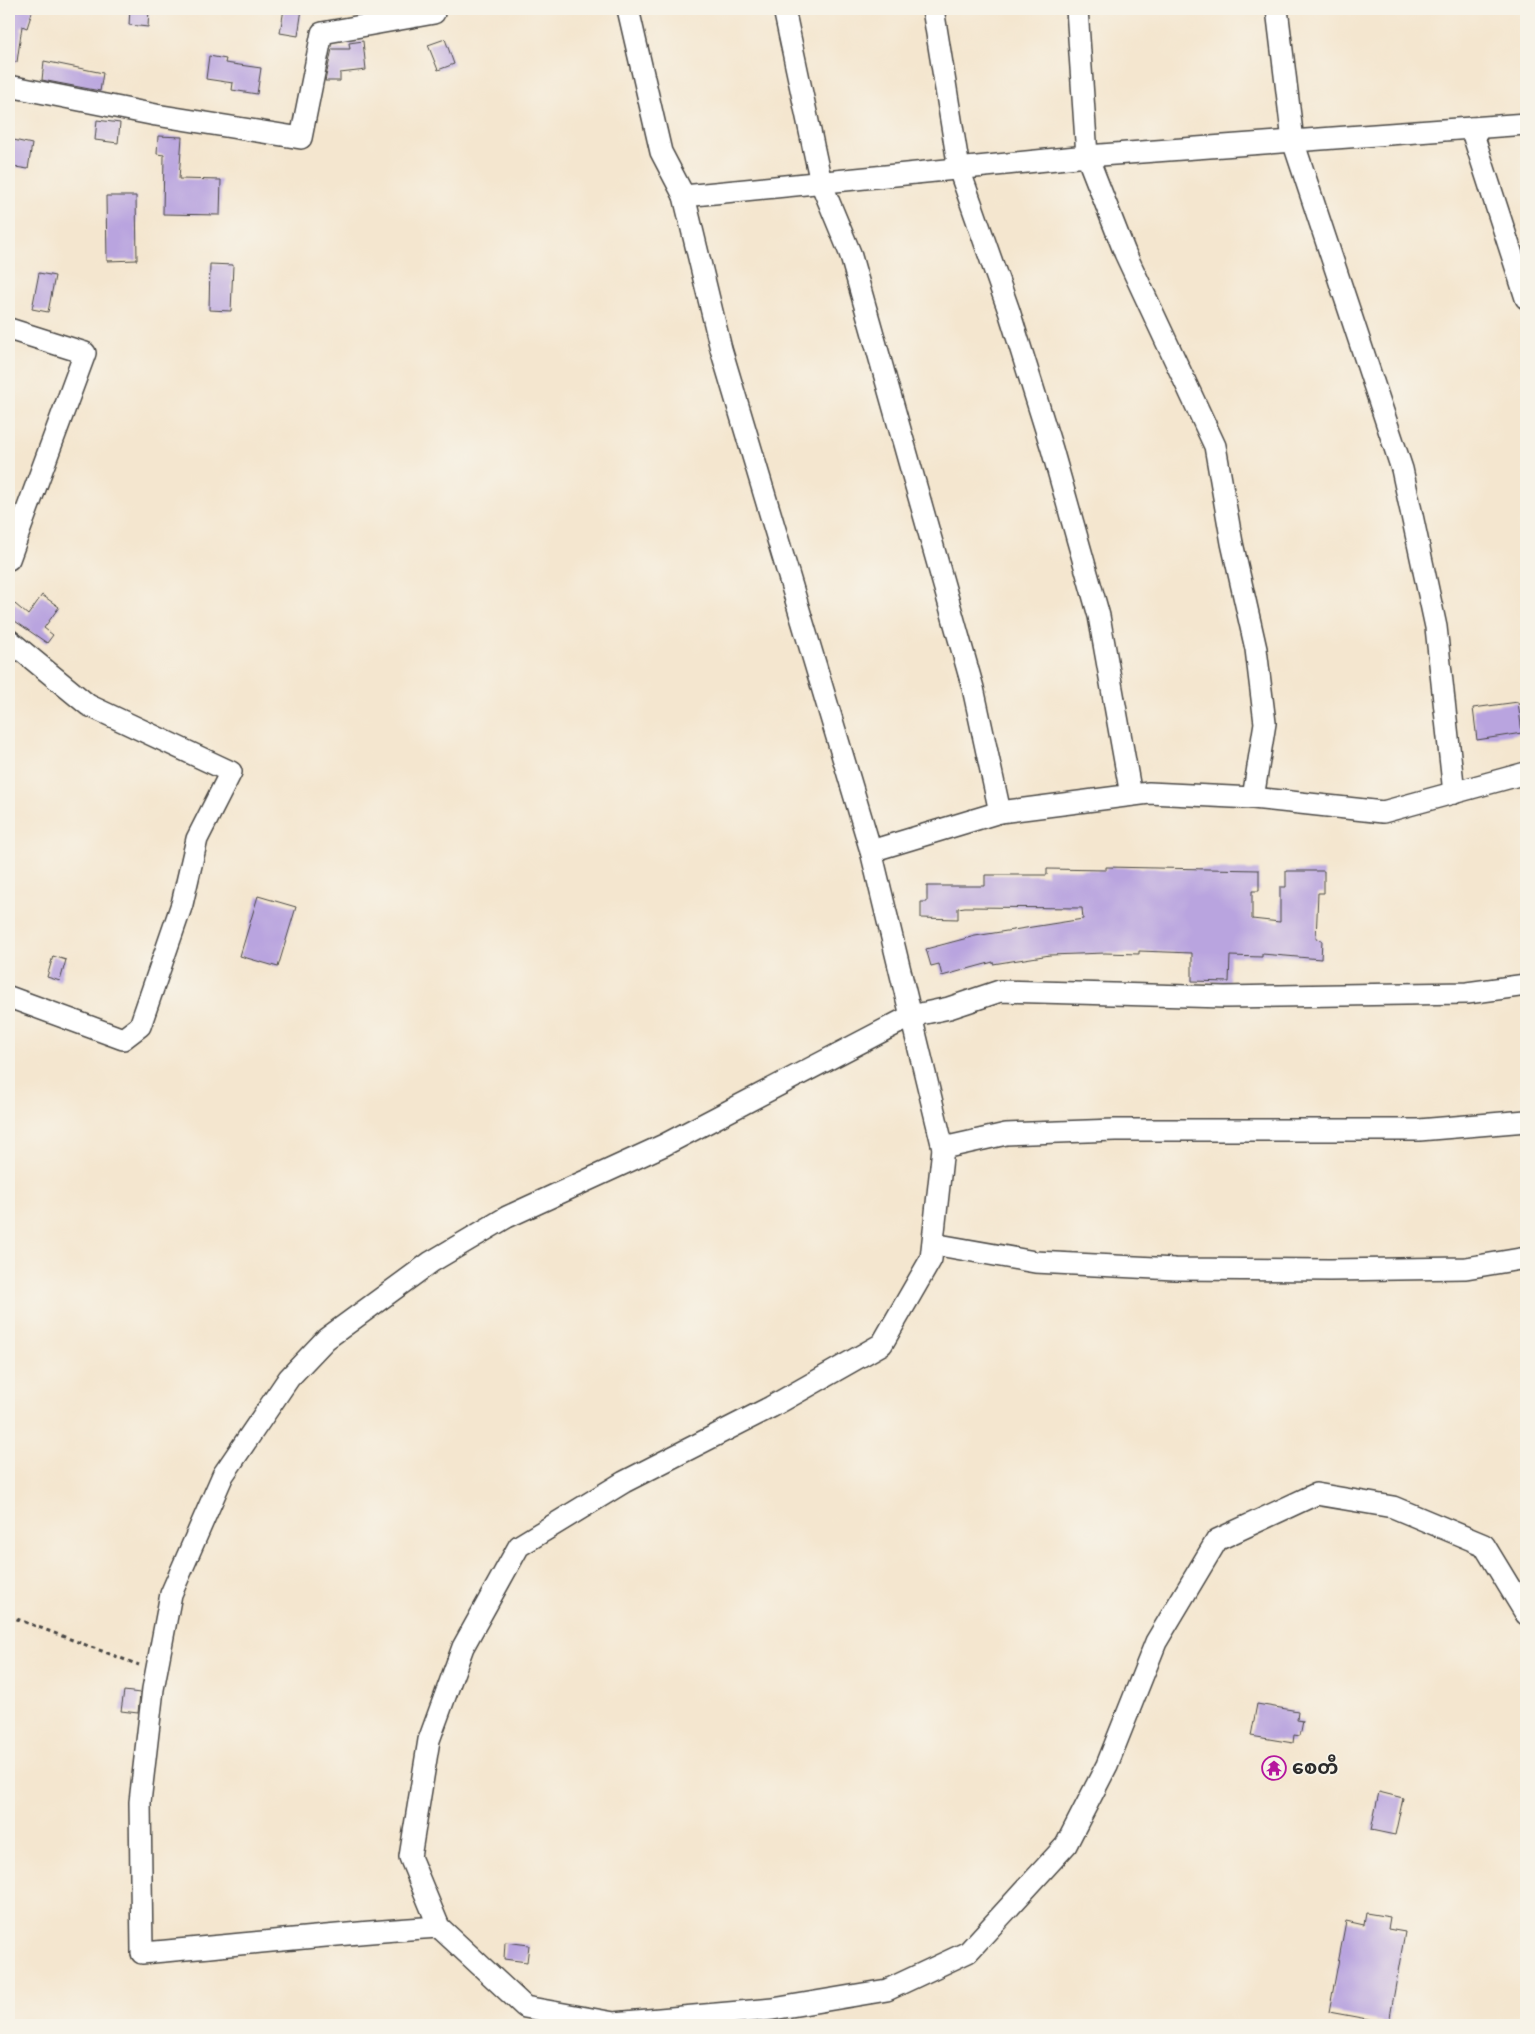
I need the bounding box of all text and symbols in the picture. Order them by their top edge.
place label: စေတီ [1292,1754,1338,1781]
temple icon: စေတီ [1261,1755,1287,1781]

